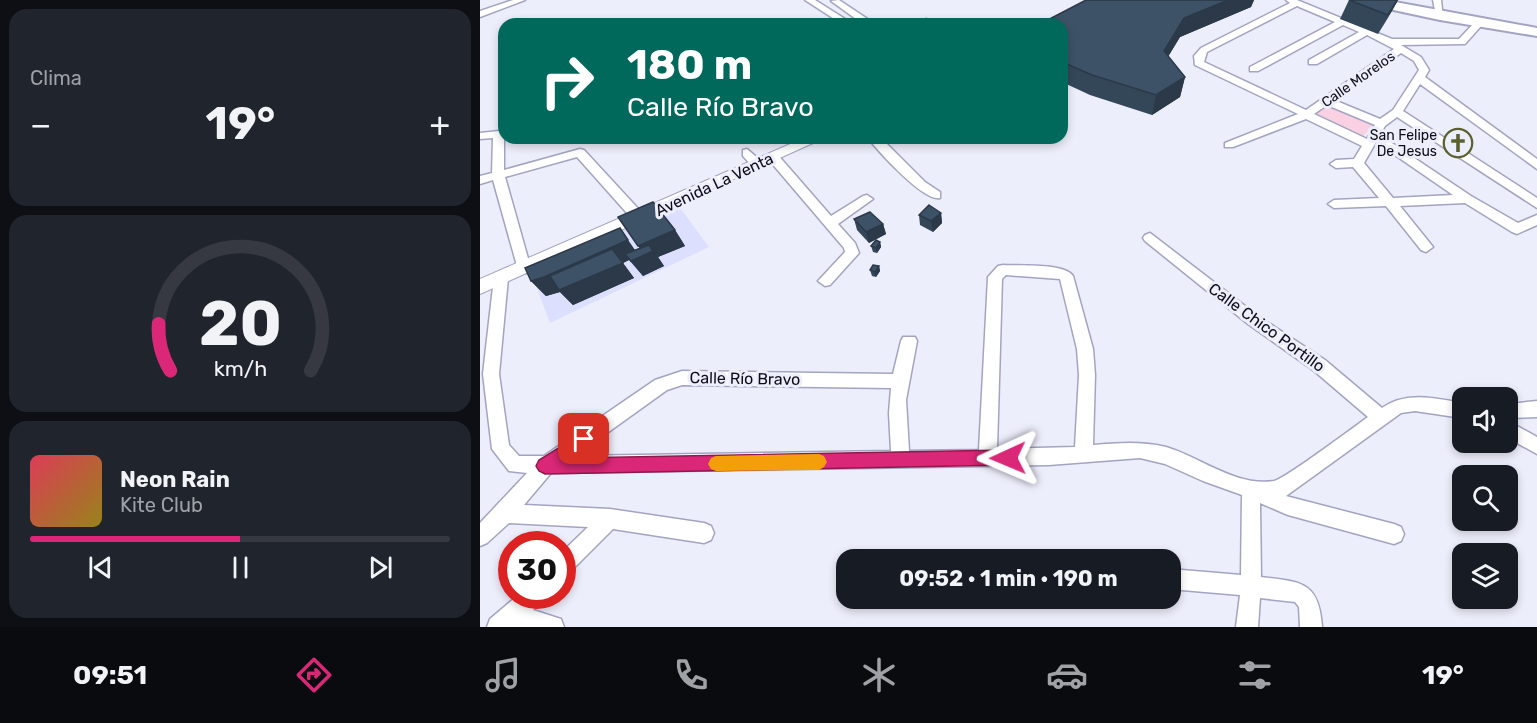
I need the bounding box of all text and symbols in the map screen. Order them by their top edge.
text: 180 m [627,40,752,90]
icon: right [528,42,606,120]
street label: Calle Morelos [1318,48,1398,111]
text: Clima [30,66,82,90]
text: Calle Río Bravo [627,91,814,123]
text: 19° [206,97,275,150]
text: − [30,105,51,144]
text: + [429,105,450,144]
place label: San Felipe De Jesus [1370,127,1437,160]
church icon: San Felipe De Jesus [1442,127,1474,159]
street label: Avenida La Venta [652,149,776,220]
street label: Calle Chico Portillo [1205,279,1328,376]
text: 20 [199,287,281,361]
text: km/h [213,356,267,381]
street label: Calle Río Bravo [689,368,800,389]
map controls [1452,387,1518,609]
button: sound [1452,387,1518,453]
pin [558,413,609,464]
icon: arrive [567,422,600,455]
position arrow [976,426,1040,490]
button: search [1452,465,1518,531]
text: Neon Rain [120,466,230,493]
text: Kite Club [120,493,203,517]
speed limit sign: 30 [498,531,576,609]
button: layers [1452,543,1518,609]
icon: previous [84,551,117,584]
icon: pause [224,551,257,584]
icon: next [364,551,397,584]
text: 09:52 · 1 min · 190 m [899,565,1118,592]
icon: directions [293,654,335,696]
icon: music [482,654,524,696]
icon: phone [670,654,712,696]
icon: climate [858,654,900,696]
icon: car [1046,654,1088,696]
icon: filters [1234,654,1276,696]
text: 09:51 [73,659,147,691]
text: 19° [1422,659,1464,691]

